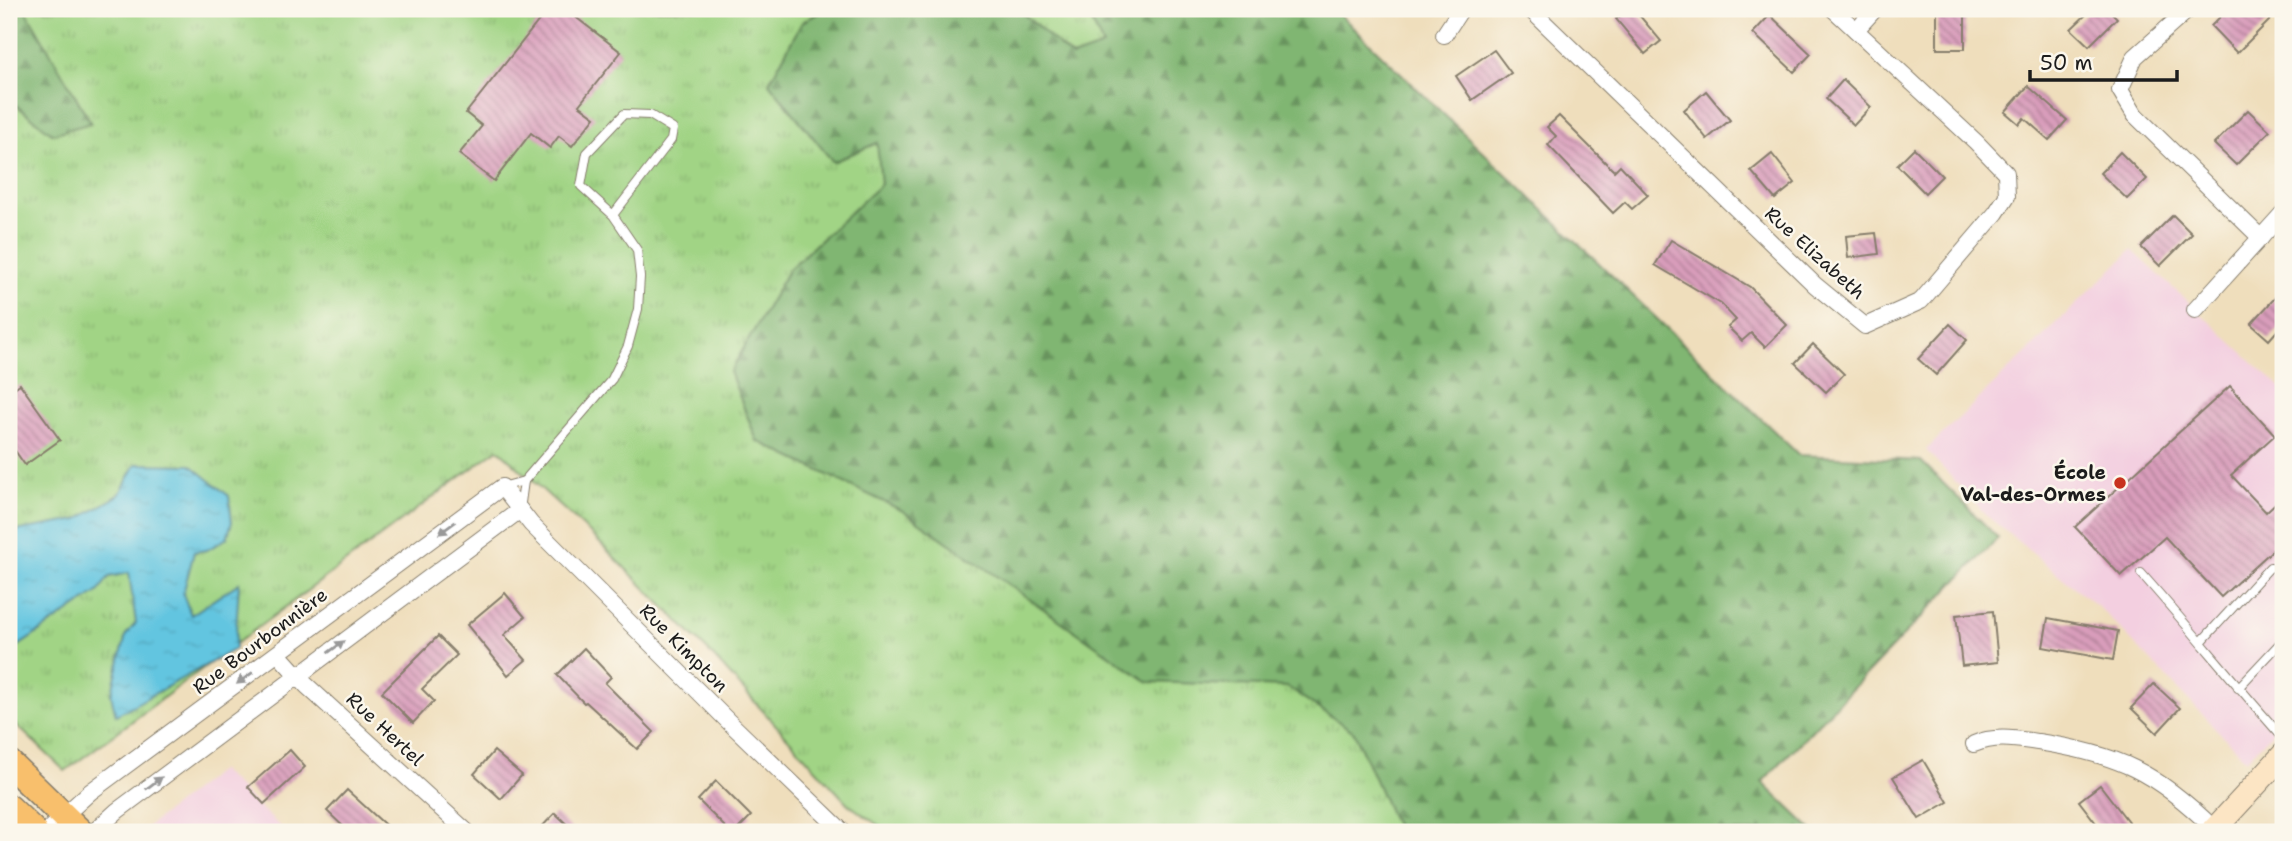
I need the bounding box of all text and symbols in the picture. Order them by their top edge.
scale bar [2030,38,2176,82]
text: 50 m [2040,49,2093,77]
street label: Rue Elizabeth [1759,201,1871,305]
place label: École Val-des-Ormes [1960,459,2106,507]
marker: École Val-des-Ormes [2112,475,2128,491]
one-way arrow [438,520,456,534]
street label: Rue Bourbonnière [188,582,332,700]
street label: Rue Kimpton [634,598,734,698]
one-way arrow [327,641,345,655]
one-way arrow [236,671,254,685]
street label: Rue Hertel [341,687,429,772]
one-way arrow [145,777,163,791]

